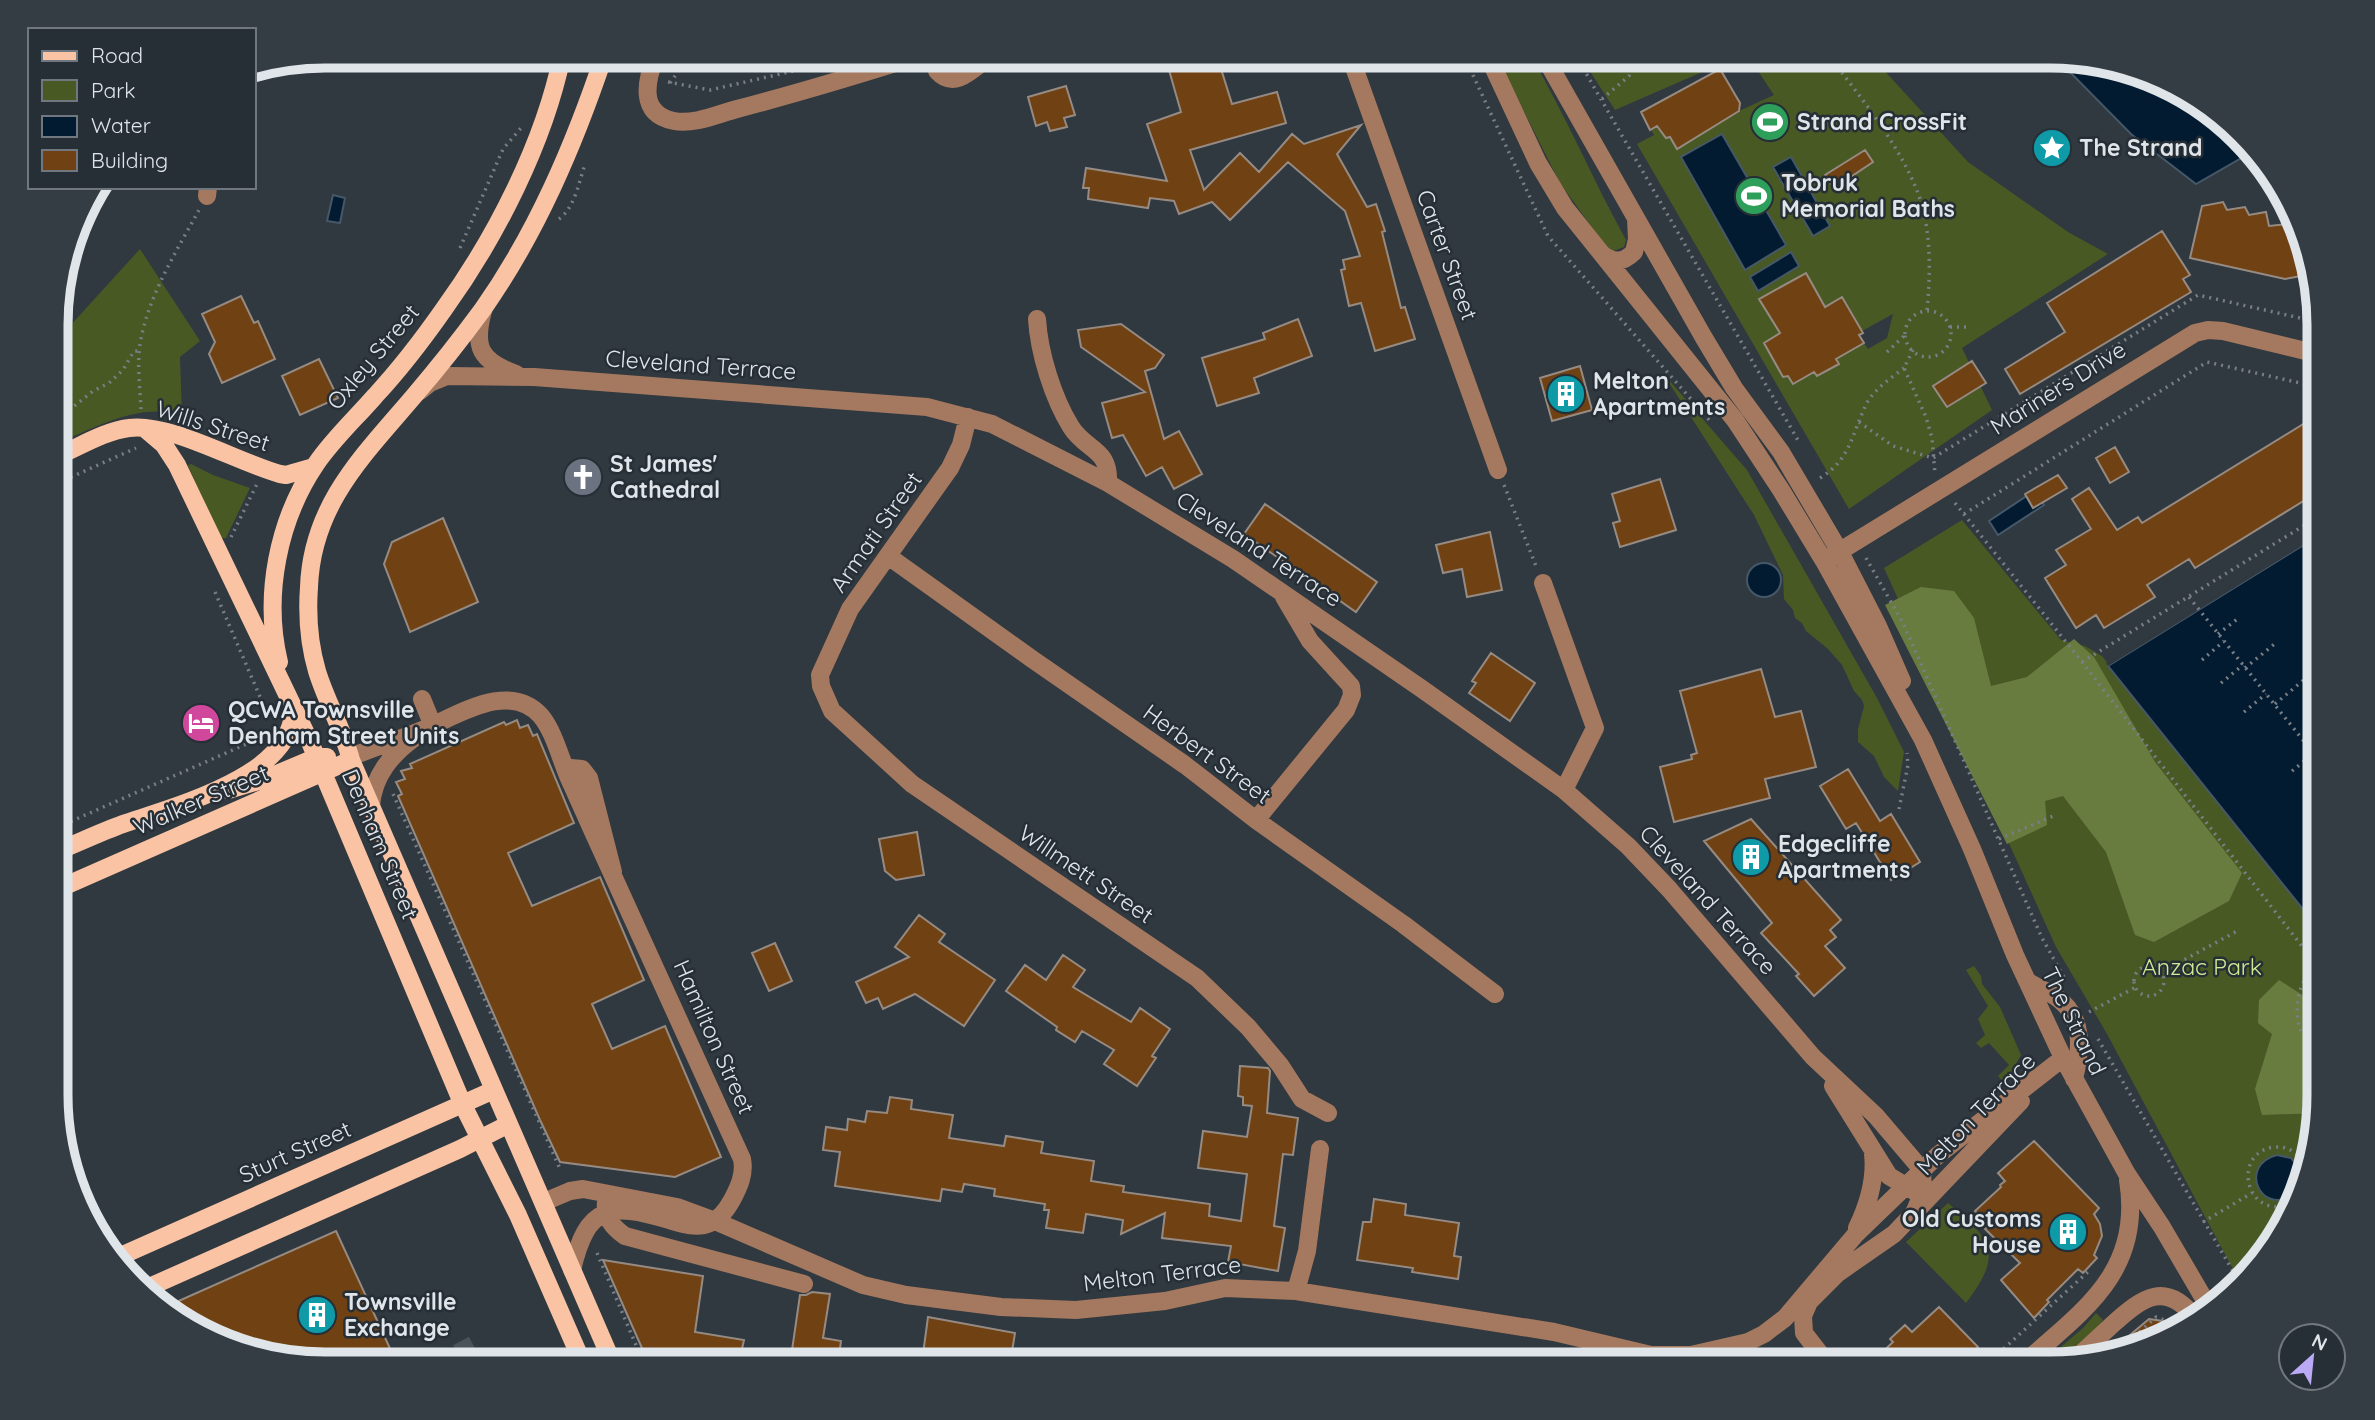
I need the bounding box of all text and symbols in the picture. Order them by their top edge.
legend [28,28,256,189]
text: Road [91,42,143,68]
text: Park [91,77,135,103]
sports icon: Strand CrossFit [1749,101,1791,143]
place label: Strand CrossFit [1797,107,1967,136]
text: Water [91,112,151,138]
place icon: The Strand [2031,127,2073,169]
place label: The Strand [2079,133,2202,162]
text: Building [91,147,168,173]
place label: Tobruk Memorial Baths [1781,168,1955,223]
sports icon: Tobruk Memorial Baths [1733,175,1775,217]
street label: Carter Street [1411,186,1485,324]
street label: Oxley Street [320,298,425,415]
street label: Mariners Drive [1985,334,2131,441]
street label: Cleveland Terrace [605,343,797,386]
place label: Melton Apartments [1593,366,1725,421]
building icon: Melton Apartments [1545,373,1587,415]
street label: Wills Street [153,394,274,458]
place label: St James' Cathedral [610,449,720,504]
church icon: St James' Cathedral [562,456,604,498]
street label: Armati Street [823,466,928,598]
street label: Cleveland Terrace [1171,484,1347,613]
place label: QCWA Townsville Denham Street Units [228,695,459,750]
street label: Herbert Street [1138,697,1277,810]
hotel icon: QCWA Townsville Denham Street Units [180,702,222,744]
street label: Walker Street [129,758,273,841]
street label: Denham Street [336,764,425,923]
street label: Willmett Street [1013,818,1159,929]
street label: Cleveland Terrace [1634,819,1783,980]
place label: Edgecliffe Apartments [1778,829,1910,884]
building icon: Edgecliffe Apartments [1730,836,1772,878]
park label: Anzac Park [2142,952,2262,981]
street label: Hamilton Street [668,955,761,1119]
street label: The Strand [2036,962,2113,1080]
street label: Melton Terrace [1910,1046,2041,1181]
street label: Sturt Street [234,1114,356,1189]
place label: Old Customs House [1902,1204,2041,1259]
building icon: Old Customs House [2047,1211,2089,1253]
street label: Melton Terrace [1081,1249,1243,1298]
place label: Townsville Exchange [344,1287,457,1342]
building icon: Townsville Exchange [296,1294,338,1336]
north arrow [2277,1322,2347,1392]
text: N [2308,1328,2331,1356]

